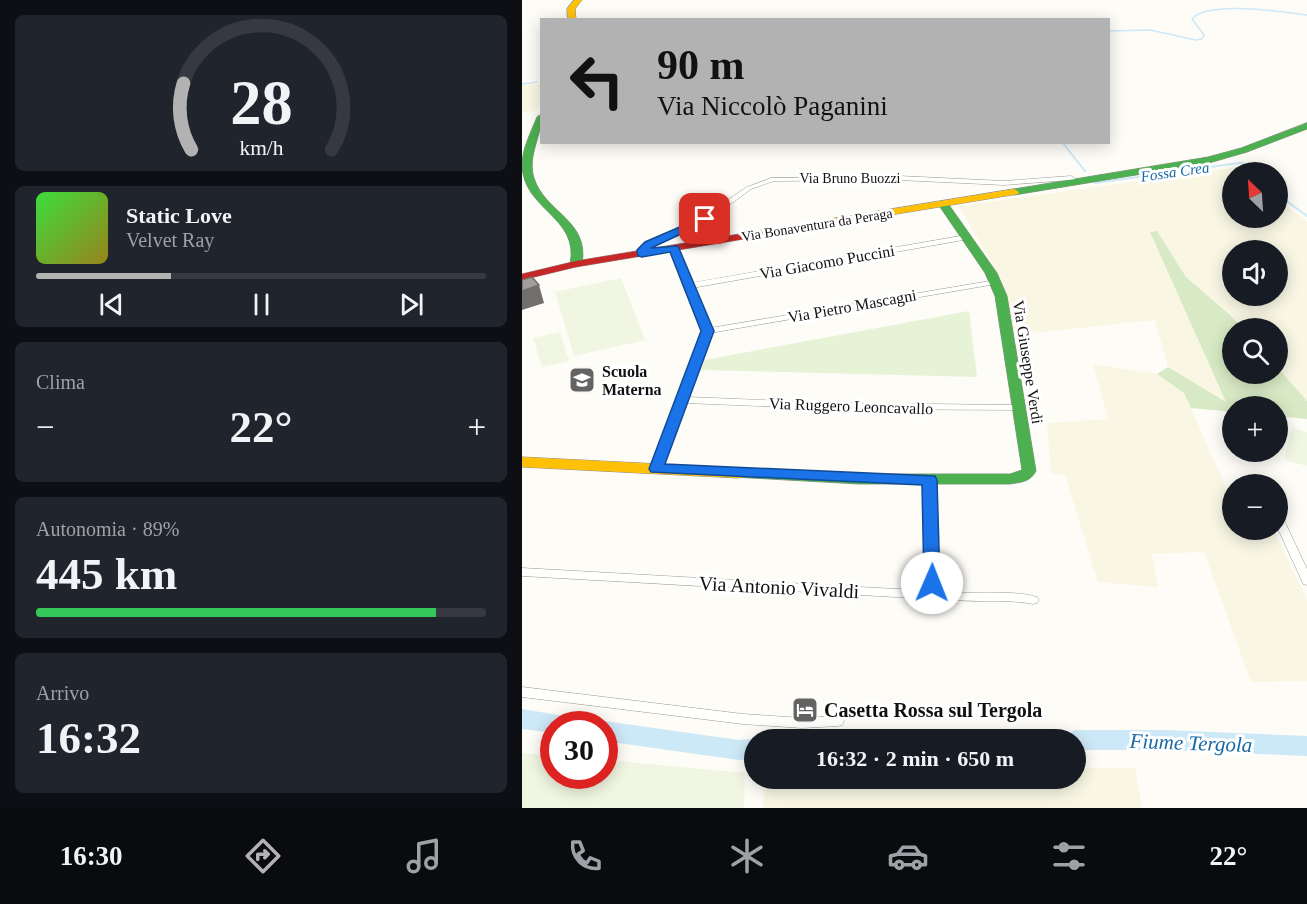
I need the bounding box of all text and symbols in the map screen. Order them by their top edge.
icon: left [558,42,636,120]
text: 90 m [657,42,745,88]
text: 28 [230,68,292,137]
text: Via Niccolò Paganini [657,91,888,121]
text: km/h [239,136,283,160]
water label: Fossa Crea [1139,159,1210,185]
north arrow [1222,162,1288,228]
map controls [1222,162,1288,540]
street label: Via Bruno Buozzi [799,171,901,186]
pin [679,193,730,244]
icon: arrive [688,202,721,235]
text: Static Love [126,203,232,228]
street label: Via Bonaventura da Peraga [740,206,894,244]
text: Velvet Ray [126,229,214,251]
button: sound [1222,240,1288,306]
street label: Via Giacomo Puccini [758,242,896,282]
street label: Via Pietro Mascagni [786,286,918,327]
icon: previous [95,288,128,321]
icon: pause [245,288,278,321]
icon: next [395,288,428,321]
street label: Via Giuseppe Verdi [1009,299,1046,426]
button: search [1222,318,1288,384]
place label: Scuola Materna [602,363,662,398]
school or university icon: Scuola Materna [567,365,597,395]
text: Clima [36,371,85,393]
street label: Via Ruggero Leoncavallo [769,395,933,418]
button: + [1222,396,1288,462]
text: 22° [230,402,293,452]
text: − [36,409,55,445]
text: + [467,409,486,445]
button: − [1222,474,1288,540]
text: Autonomia · 89% [36,518,179,540]
text: 445 km [36,549,177,599]
position arrow [900,551,964,615]
street label: Via Antonio Vivaldi [698,572,860,602]
text: Arrivo [36,682,89,704]
hotel icon: Casetta Rossa sul Tergola [790,695,820,725]
place label: Casetta Rossa sul Tergola [824,699,1042,722]
speed limit sign: 30 [540,711,618,789]
text: 16:32 [36,713,141,763]
water label: Fiume Tergola [1128,729,1253,757]
text: 16:32 · 2 min · 650 m [816,746,1014,771]
icon: directions [242,835,284,877]
icon: music [403,835,445,877]
icon: phone [564,835,606,877]
icon: climate [726,835,768,877]
icon: car [887,835,929,877]
icon: filters [1048,835,1090,877]
text: 16:30 [60,841,123,871]
text: 22° [1209,841,1247,871]

